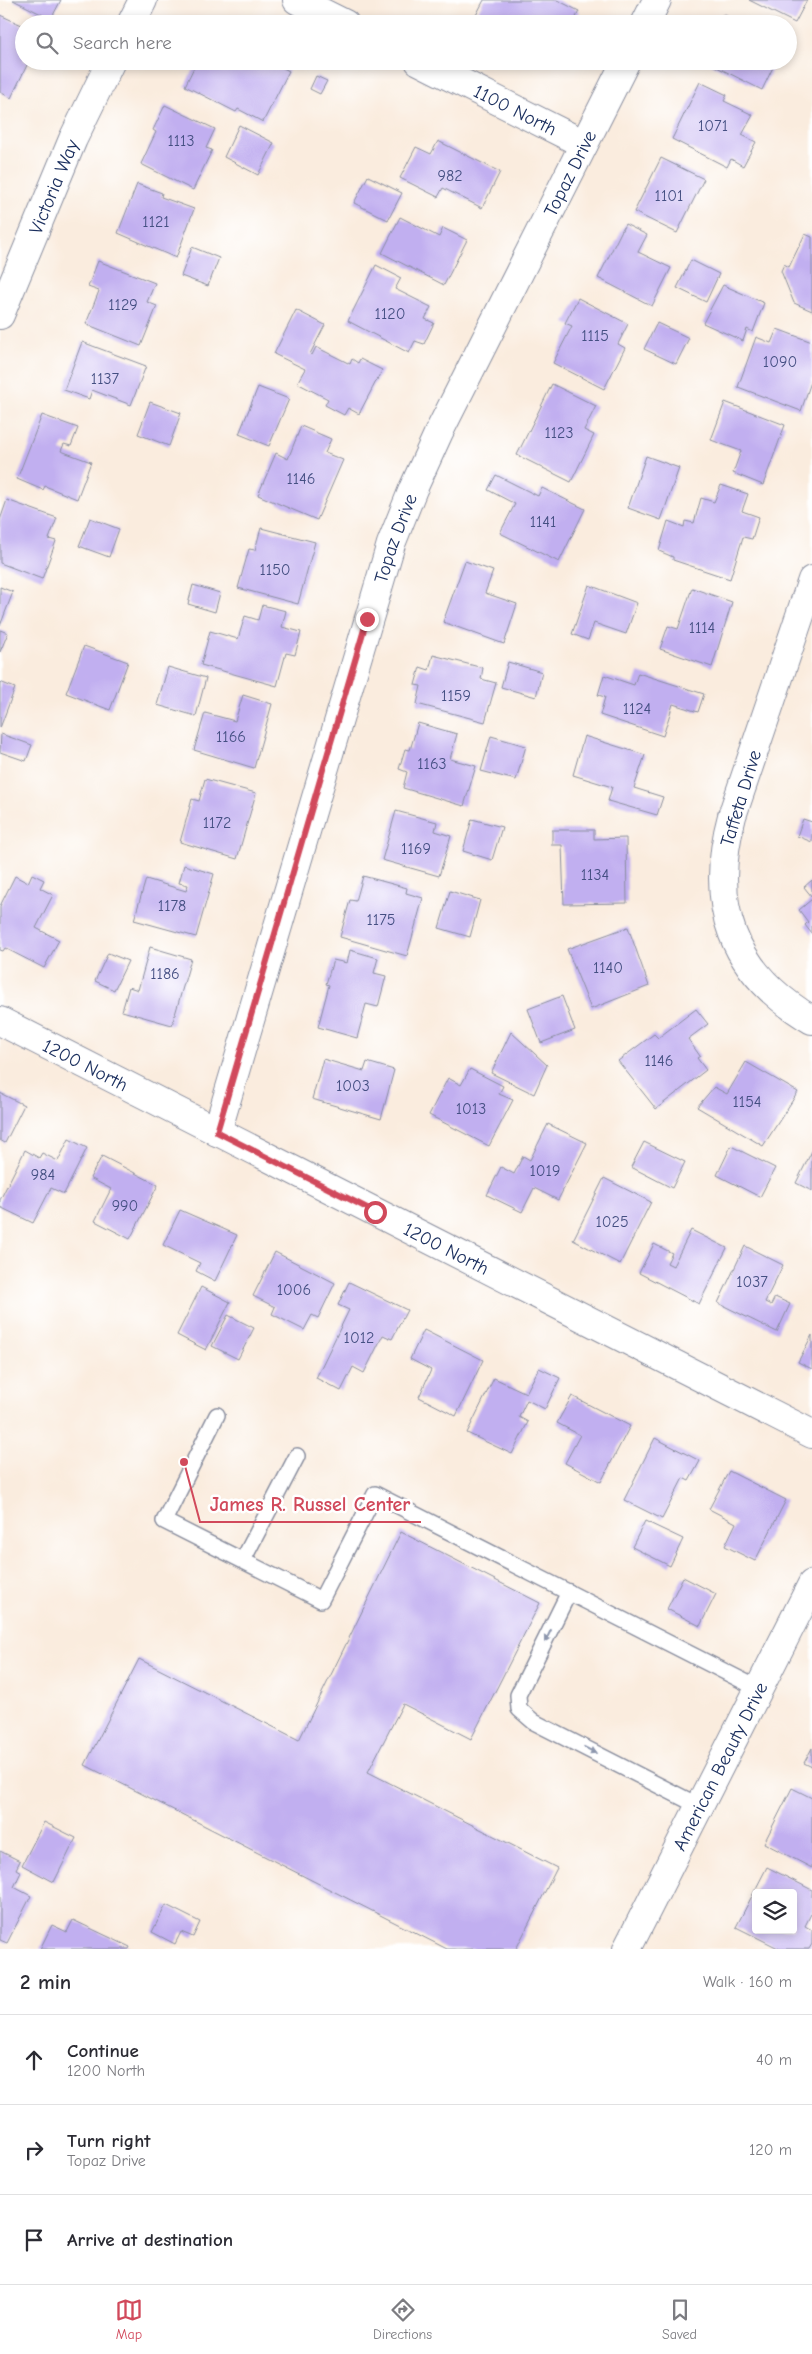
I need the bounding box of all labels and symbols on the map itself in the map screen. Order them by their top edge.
street label: 1100 North [470,80,560,141]
house number: 1071 [698,117,728,135]
street label: Topaz Drive [539,127,601,220]
house number: 1113 [167,132,195,150]
street label: Victoria Way [25,136,84,237]
house number: 982 [437,167,463,185]
house number: 1101 [655,187,683,205]
house number: 1121 [142,213,170,231]
house number: 1129 [108,296,138,314]
house number: 1120 [375,305,405,323]
house number: 1115 [581,327,609,345]
house number: 1090 [763,353,797,371]
house number: 1137 [91,370,120,388]
house number: 1123 [544,424,574,442]
house number: 1146 [286,470,316,488]
street label: Topaz Drive [370,490,422,586]
house number: 1141 [530,513,556,531]
house number: 1150 [259,561,291,579]
route end [356,608,379,631]
house number: 1114 [689,619,715,637]
house number: 1159 [441,687,471,705]
house number: 1124 [623,700,651,718]
house number: 1166 [216,728,246,746]
street label: Taffeta Drive [716,747,766,849]
house number: 1163 [417,755,447,773]
house number: 1172 [203,814,231,832]
house number: 1169 [401,840,431,858]
house number: 1134 [581,866,609,884]
house number: 1178 [158,897,186,915]
house number: 1175 [367,911,395,929]
house number: 1140 [593,959,623,977]
house number: 1186 [150,965,180,983]
street label: 1200 North [39,1035,131,1096]
house number: 1146 [644,1052,674,1070]
house number: 1003 [336,1077,370,1095]
house number: 1154 [732,1093,762,1111]
house number: 1013 [456,1100,486,1118]
house number: 1019 [530,1162,560,1180]
house number: 984 [31,1166,55,1184]
house number: 990 [112,1197,138,1215]
route start [364,1201,387,1224]
house number: 1025 [595,1213,629,1231]
street label: 1200 North [400,1218,492,1280]
house number: 1037 [736,1273,768,1291]
house number: 1006 [277,1281,311,1299]
house number: 1012 [344,1329,374,1347]
callout: James R. Russel Center [200,1487,421,1522]
text: James R. Russel Center [210,1493,410,1516]
one-way arrow [543,1629,551,1643]
street label: American Beauty Drive [669,1679,772,1855]
one-way arrow [583,1746,598,1754]

